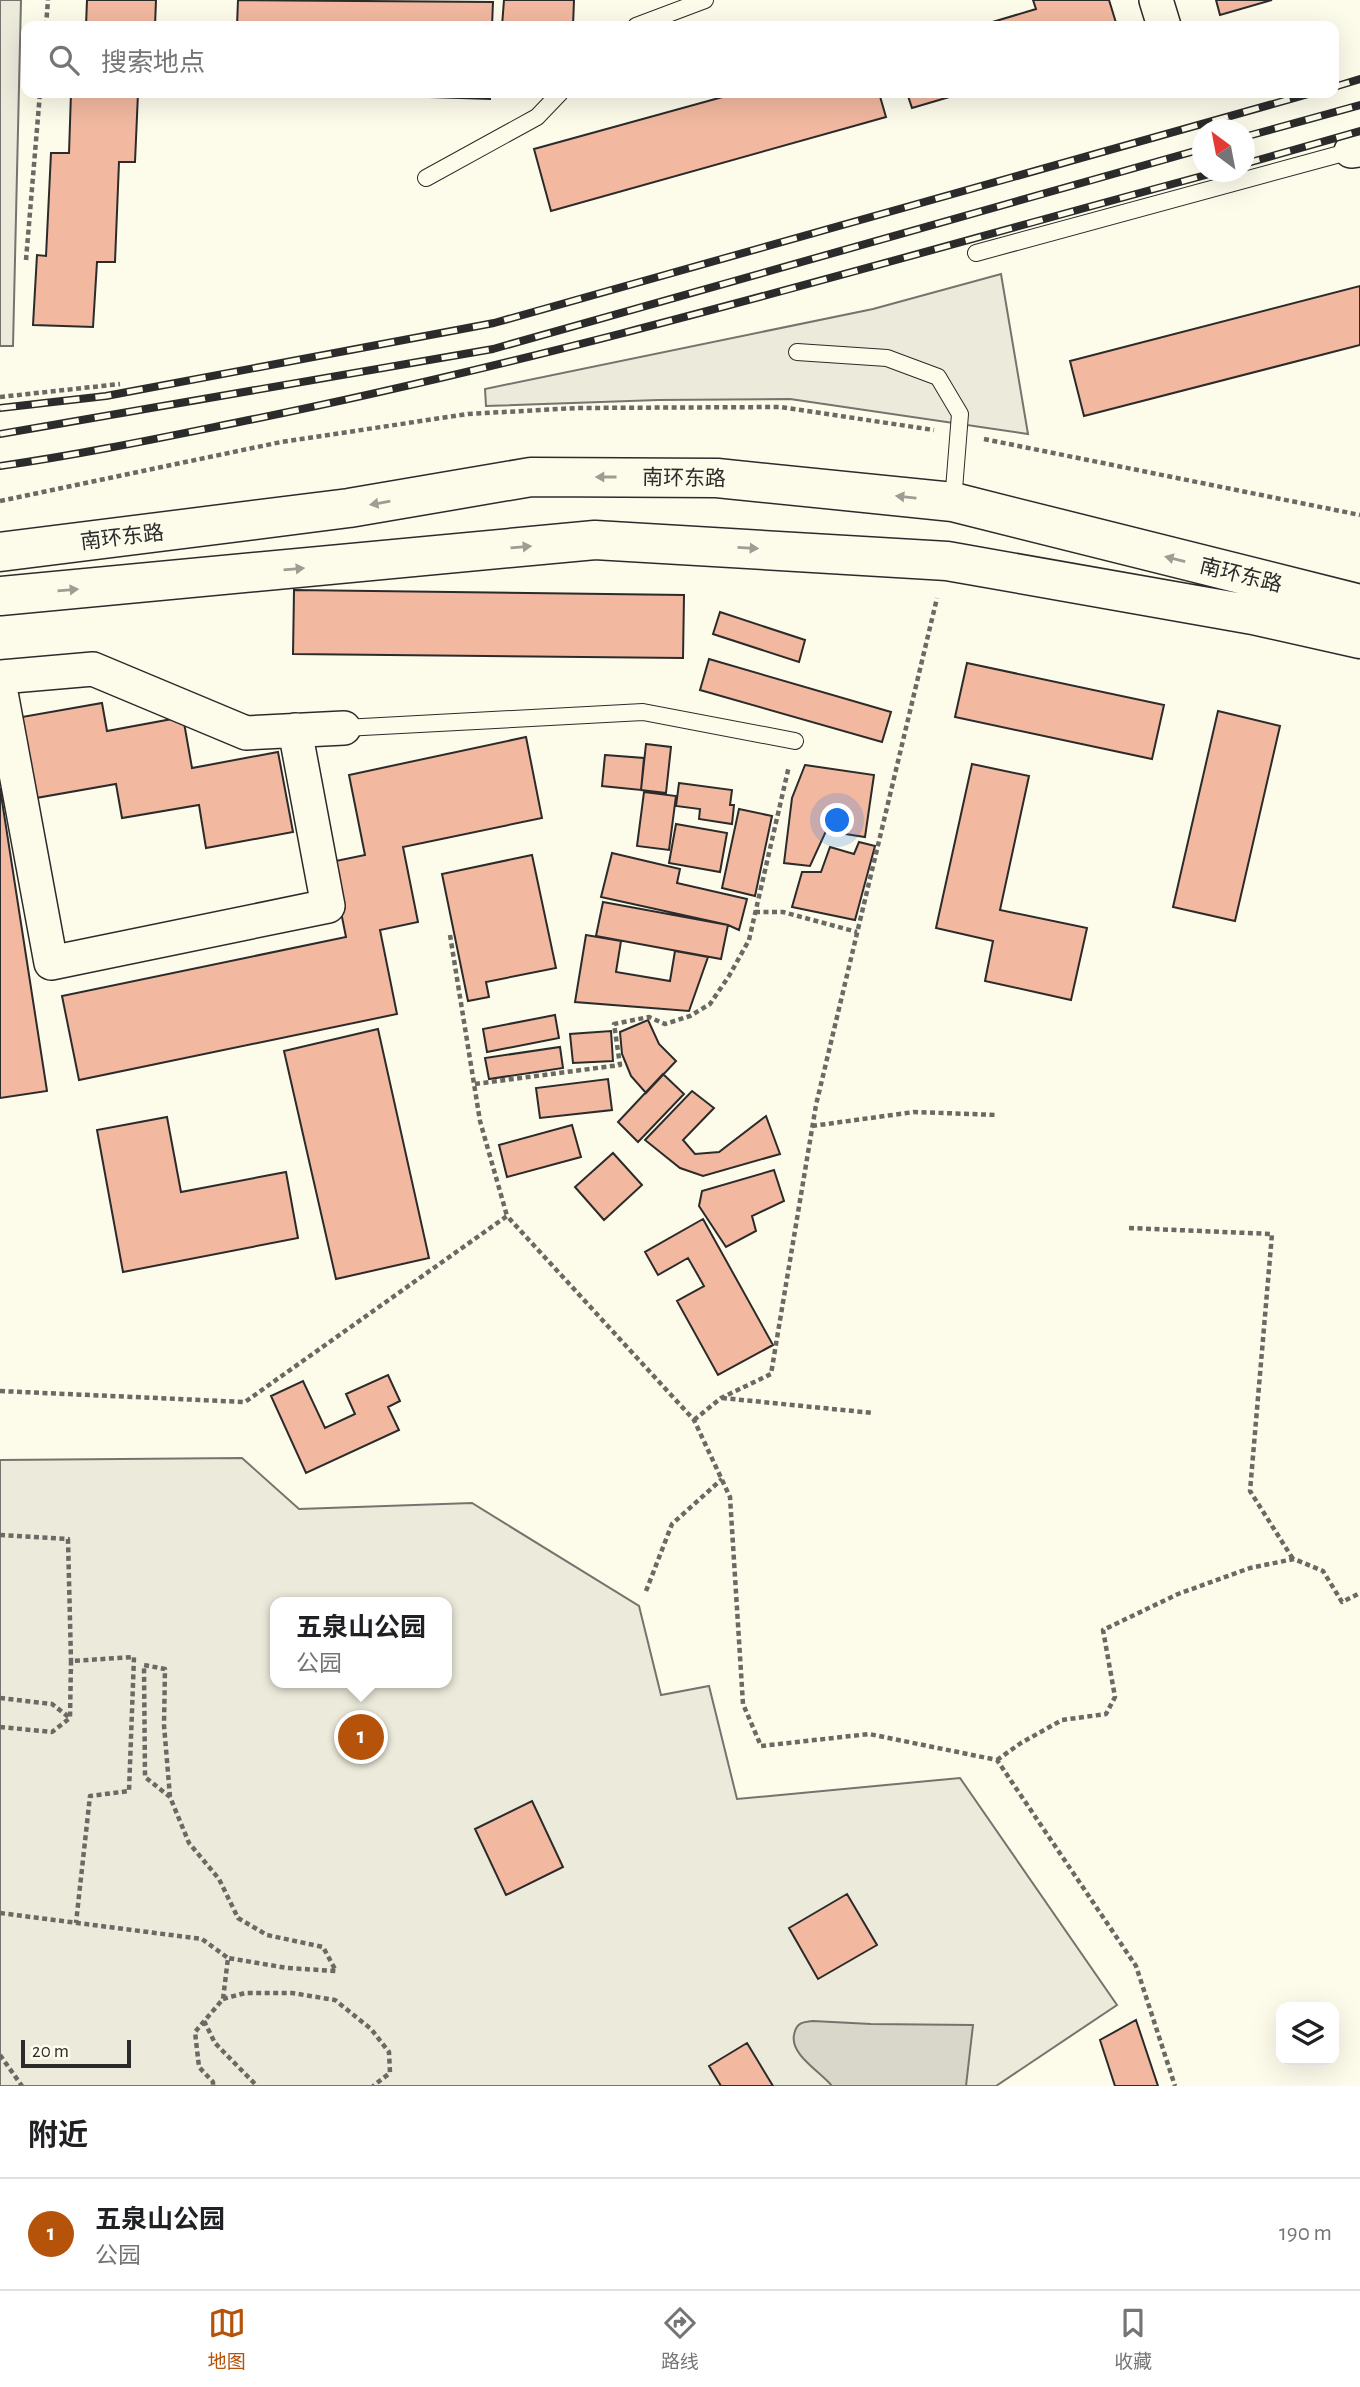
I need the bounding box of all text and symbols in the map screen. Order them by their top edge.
search box [21,21,1339,98]
icon: search [45,41,83,79]
text: 搜索地点 [101,50,205,76]
north arrow [1192,119,1255,182]
street label: 南环东路 [642,466,726,490]
one-way arrow [594,471,616,483]
one-way arrow [894,491,916,502]
one-way arrow [369,498,391,509]
street label: 南环东路 [79,521,165,553]
one-way arrow [510,541,532,552]
one-way arrow [737,543,759,554]
one-way arrow [1164,553,1186,564]
street label: 南环东路 [1198,554,1284,596]
one-way arrow [284,563,306,574]
one-way arrow [57,584,79,595]
your location [820,803,854,837]
popup [270,1597,452,1688]
text: 五泉山公园 [296,1615,426,1641]
text: 公园 [296,1653,342,1676]
pin: 1 [338,1711,384,1763]
map controls [1276,2002,1339,2065]
button: layers [1276,2002,1339,2065]
scale bar [21,2037,131,2069]
text: 20 m [32,2042,69,2061]
text: 附近 [28,2121,88,2151]
text: 五泉山公园 [95,2207,225,2233]
text: 1 [47,2222,55,2245]
text: 190 m [1279,2222,1332,2245]
text: 公园 [95,2245,141,2268]
tab: 地图 [208,2304,246,2374]
tab: 路线 [661,2304,699,2374]
tab: 收藏 [1114,2304,1152,2374]

